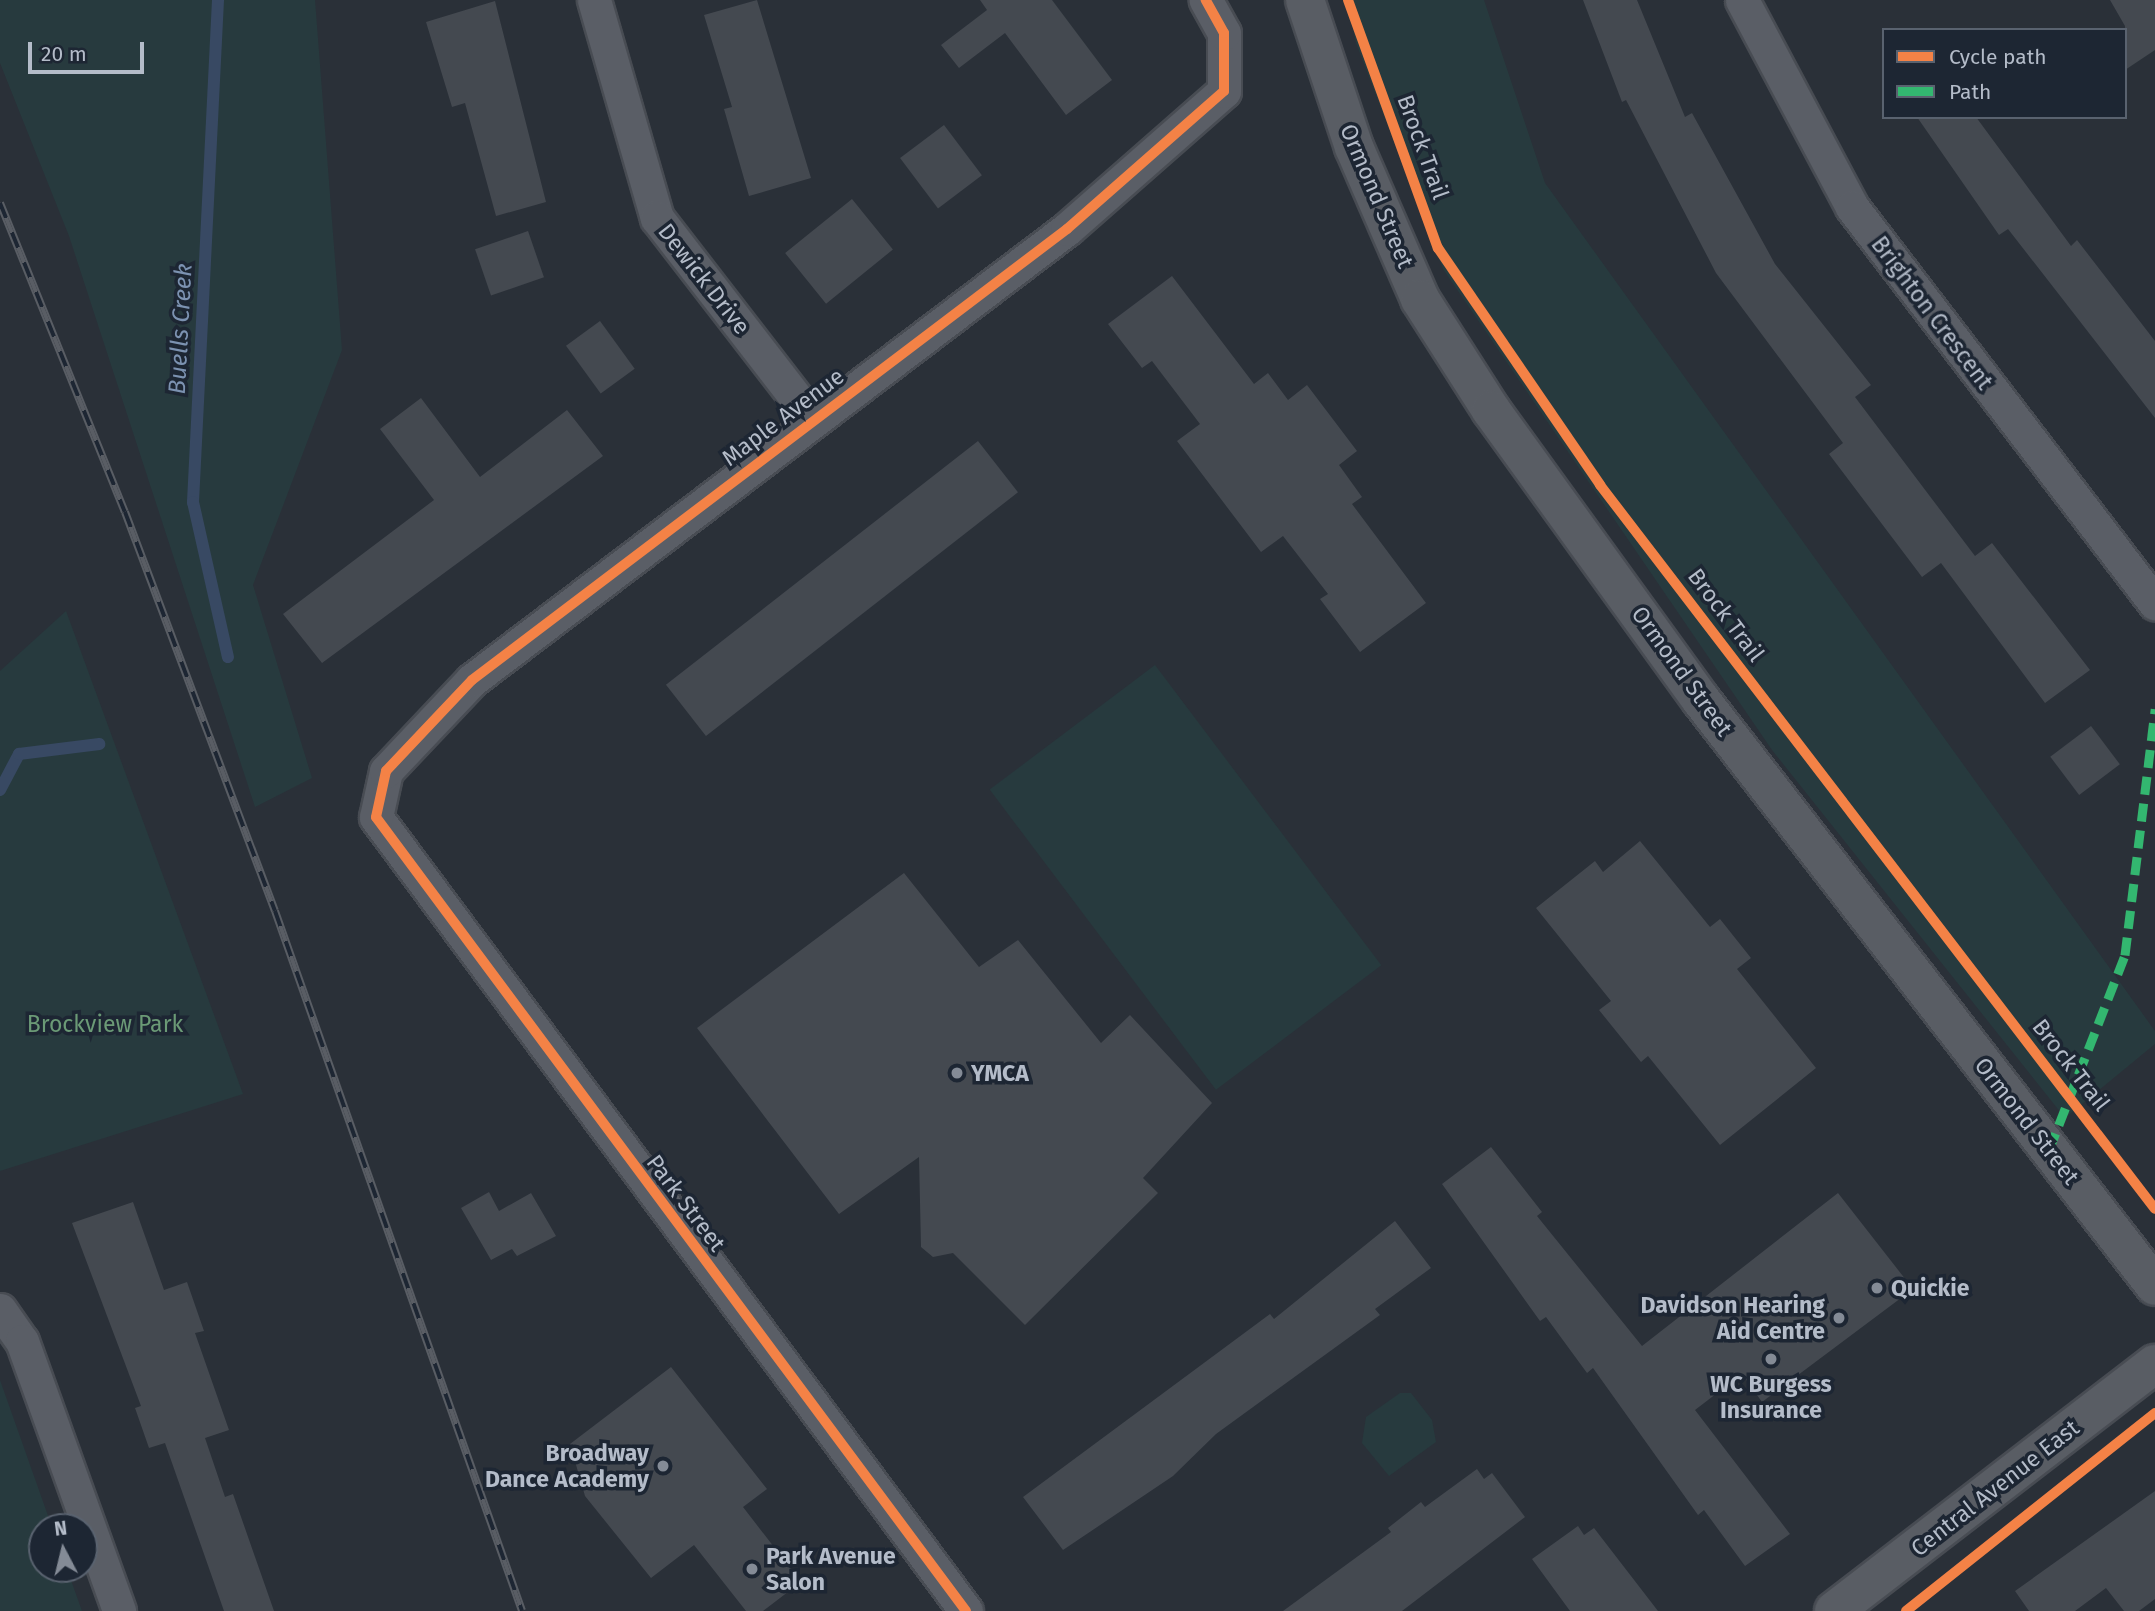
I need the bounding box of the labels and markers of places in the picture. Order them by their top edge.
place label: YMCA [971,1059,1029,1087]
marker: YMCA [949,1065,965,1081]
place label: Quickie [1891,1274,1969,1302]
marker: Quickie [1869,1280,1885,1296]
place label: Davidson Hearing Aid Centre [1641,1291,1825,1345]
marker: Davidson Hearing Aid Centre [1831,1310,1847,1326]
marker: WC Burgess Insurance [1763,1351,1779,1367]
place label: WC Burgess Insurance [1710,1370,1832,1424]
place label: Broadway Dance Academy [485,1439,649,1493]
marker: Broadway Dance Academy [655,1458,671,1474]
place label: Park Avenue Salon [766,1542,896,1596]
marker: Park Avenue Salon [744,1561,760,1577]

